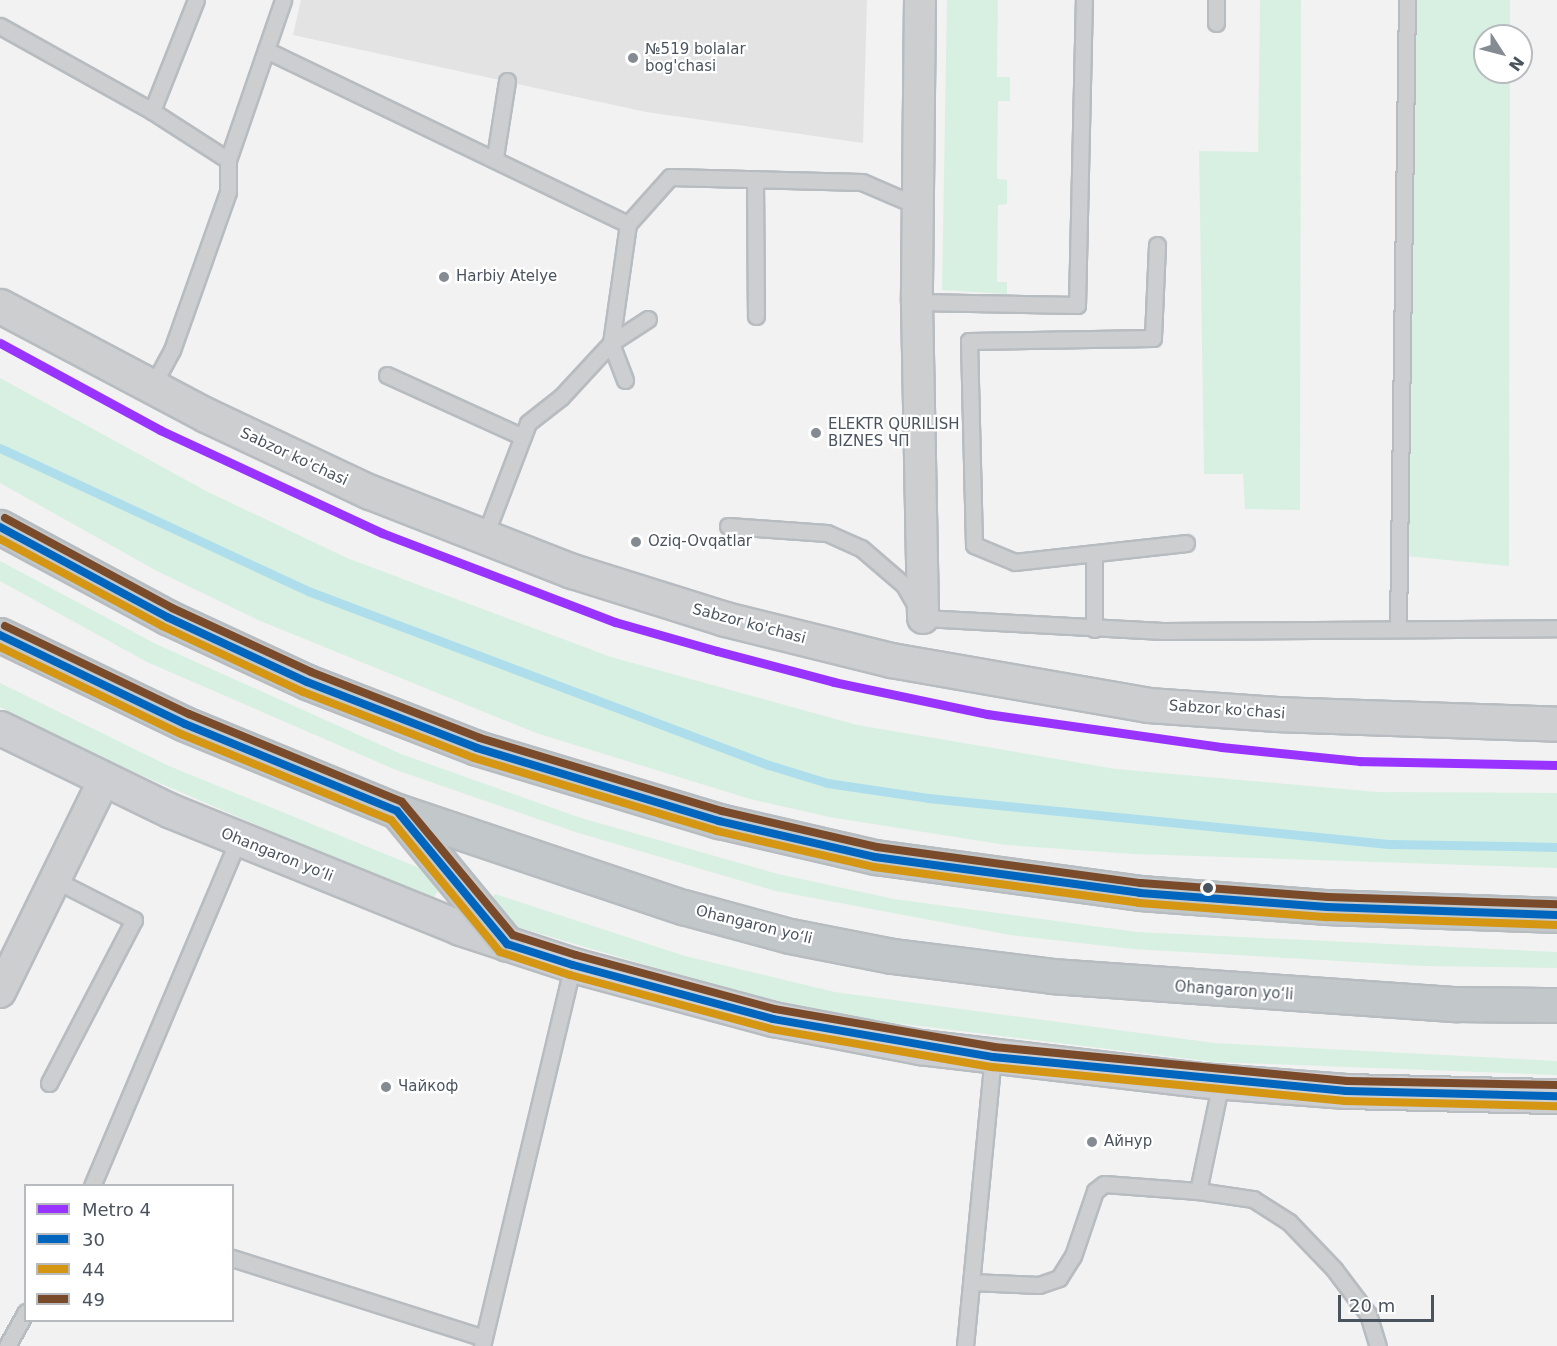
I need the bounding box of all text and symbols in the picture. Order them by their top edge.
north arrow [1473,24,1533,84]
place label: №519 bolalar bog'chasi [645,40,746,75]
marker: №519 bolalar bog'chasi [626,51,640,65]
text: N [1505,53,1528,75]
place label: Harbiy Atelye [456,268,557,286]
marker: Harbiy Atelye [437,270,451,284]
place label: ELEKTR QURILISH BIZNES ЧП [828,415,960,450]
street label: Sabzor ko'chasi [237,424,351,490]
marker: ELEKTR QURILISH BIZNES ЧП [809,426,823,440]
place label: Oziq-Ovqatlar [648,533,752,551]
marker: Oziq-Ovqatlar [629,535,643,549]
street label: Sabzor ko'chasi [690,600,808,648]
street label: Sabzor ko'chasi [1168,697,1286,723]
street label: Ohangaron yoʻli [218,824,336,886]
unlabelled marker [1202,882,1214,894]
street label: Ohangaron yoʻli [694,902,814,948]
street label: Ohangaron yoʻli [1174,978,1294,1004]
place label: Чайкоф [398,1078,458,1096]
marker: Чайкоф [379,1080,393,1094]
place label: Айнур [1104,1133,1152,1151]
marker: Айнур [1085,1135,1099,1149]
legend [24,1184,234,1322]
text: Metro 4 [82,1199,151,1220]
text: 30 [82,1229,105,1250]
text: 44 [82,1259,105,1280]
scale bar [1341,1283,1437,1321]
text: 49 [82,1289,105,1310]
text: 20 m [1349,1295,1395,1316]

